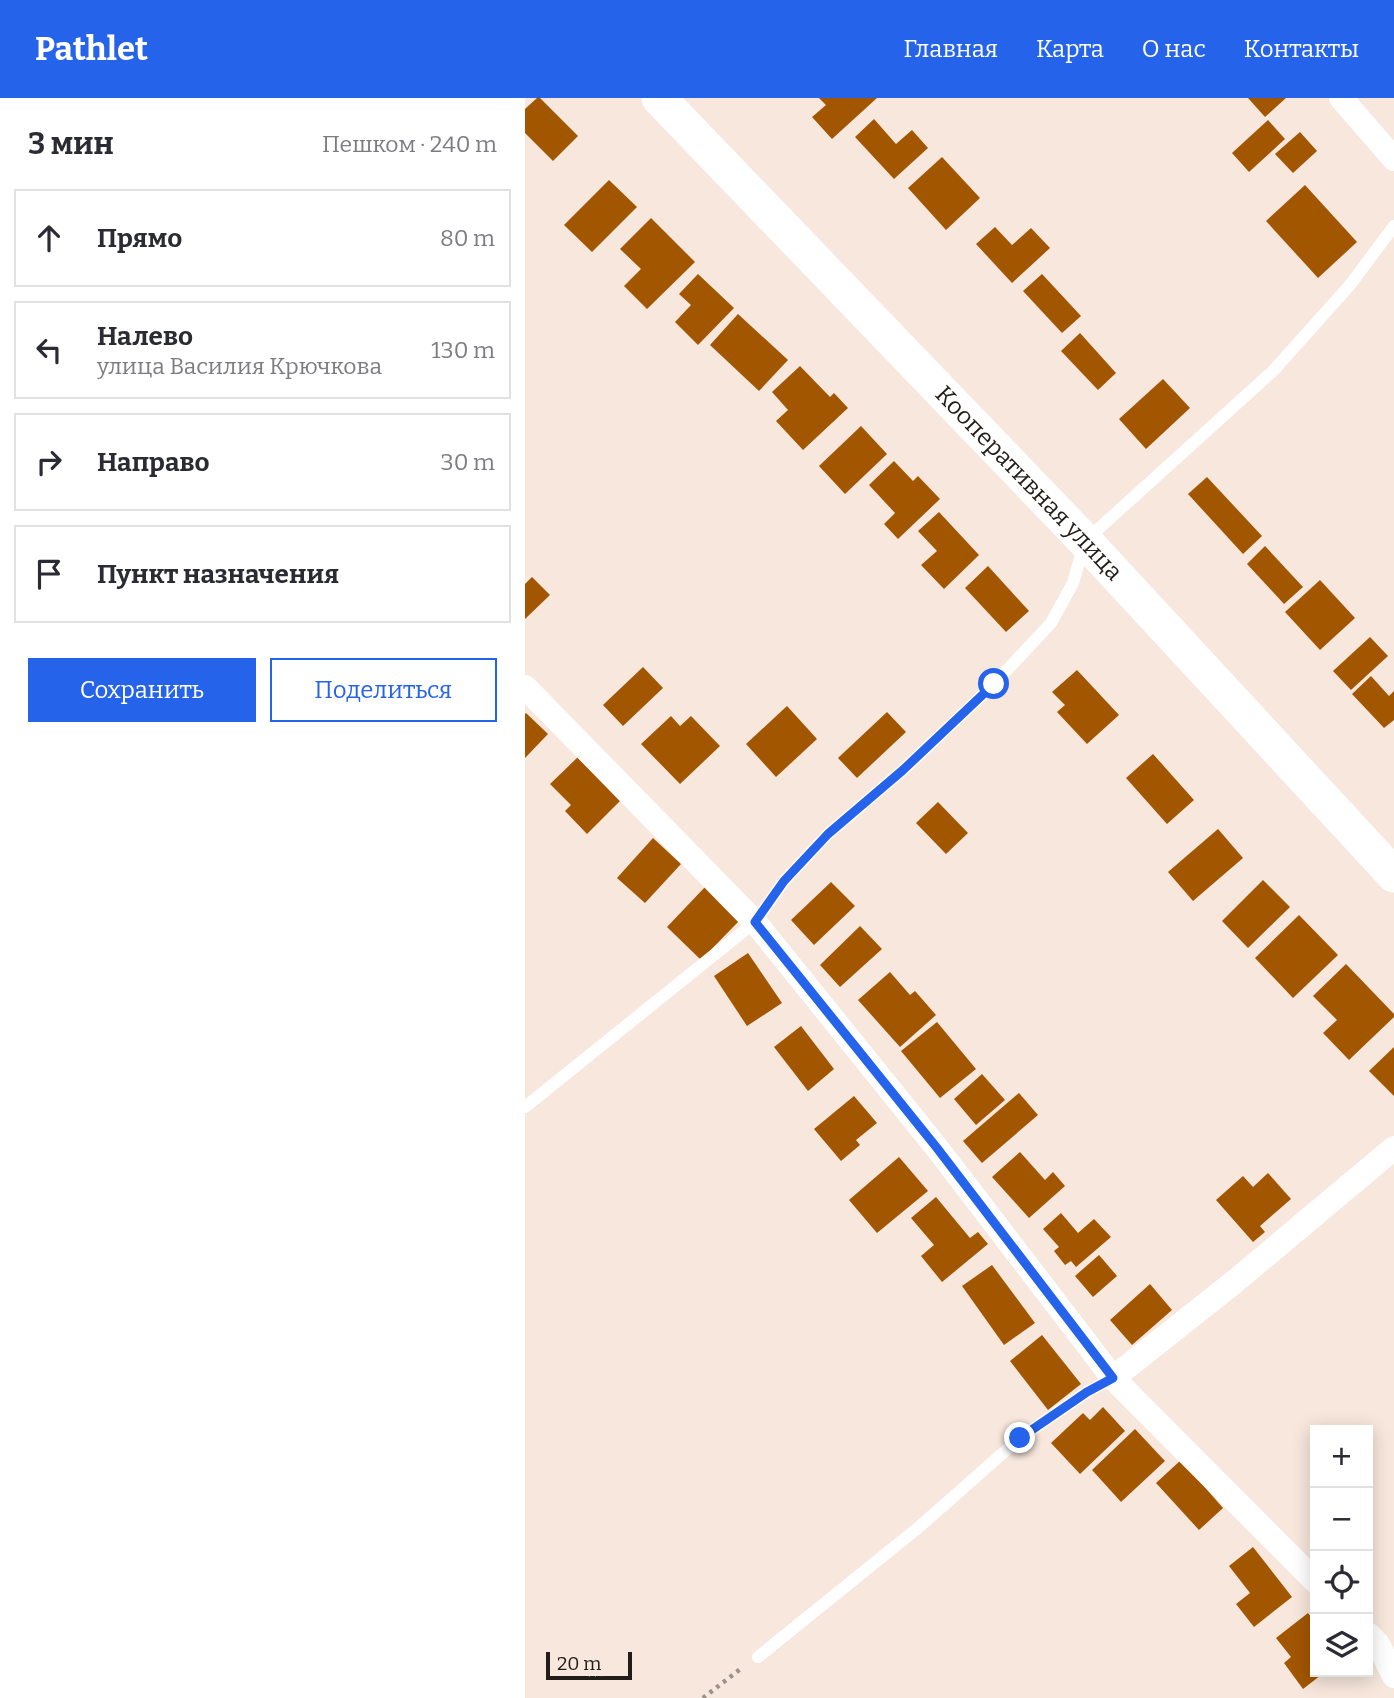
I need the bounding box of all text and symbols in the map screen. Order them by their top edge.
text: Pathlet [35,29,148,69]
text: Главная [903,35,998,63]
text: Карта [1036,35,1104,63]
text: О нас [1142,35,1206,63]
text: Контакты [1244,35,1359,63]
text: 3 мин [28,126,114,162]
text: Пешком · 240 m [322,130,497,158]
icon: ahead [30,219,68,257]
text: Прямо [97,223,182,254]
text: 80 m [440,224,495,252]
text: Налево [97,321,193,352]
icon: left [30,331,68,369]
text: 130 m [431,336,495,364]
text: улица Василия Крючкова [97,352,382,380]
street label: Кооперативная улица [930,380,1128,586]
icon: right [30,443,68,481]
text: Направо [97,447,210,478]
text: 30 m [441,448,495,476]
icon: arrive [30,555,68,593]
text: Пункт назначения [97,559,339,590]
button: Сохранить [28,658,256,722]
button: Поделиться [270,658,497,722]
route start [978,668,1009,699]
route end [1004,1422,1035,1453]
map controls [1310,1425,1373,1677]
button: + [1310,1425,1373,1488]
button: − [1310,1488,1373,1551]
button: locate [1310,1551,1373,1614]
button: layers [1310,1614,1373,1677]
scale bar [546,1649,632,1681]
text: 20 m [557,1652,601,1675]

